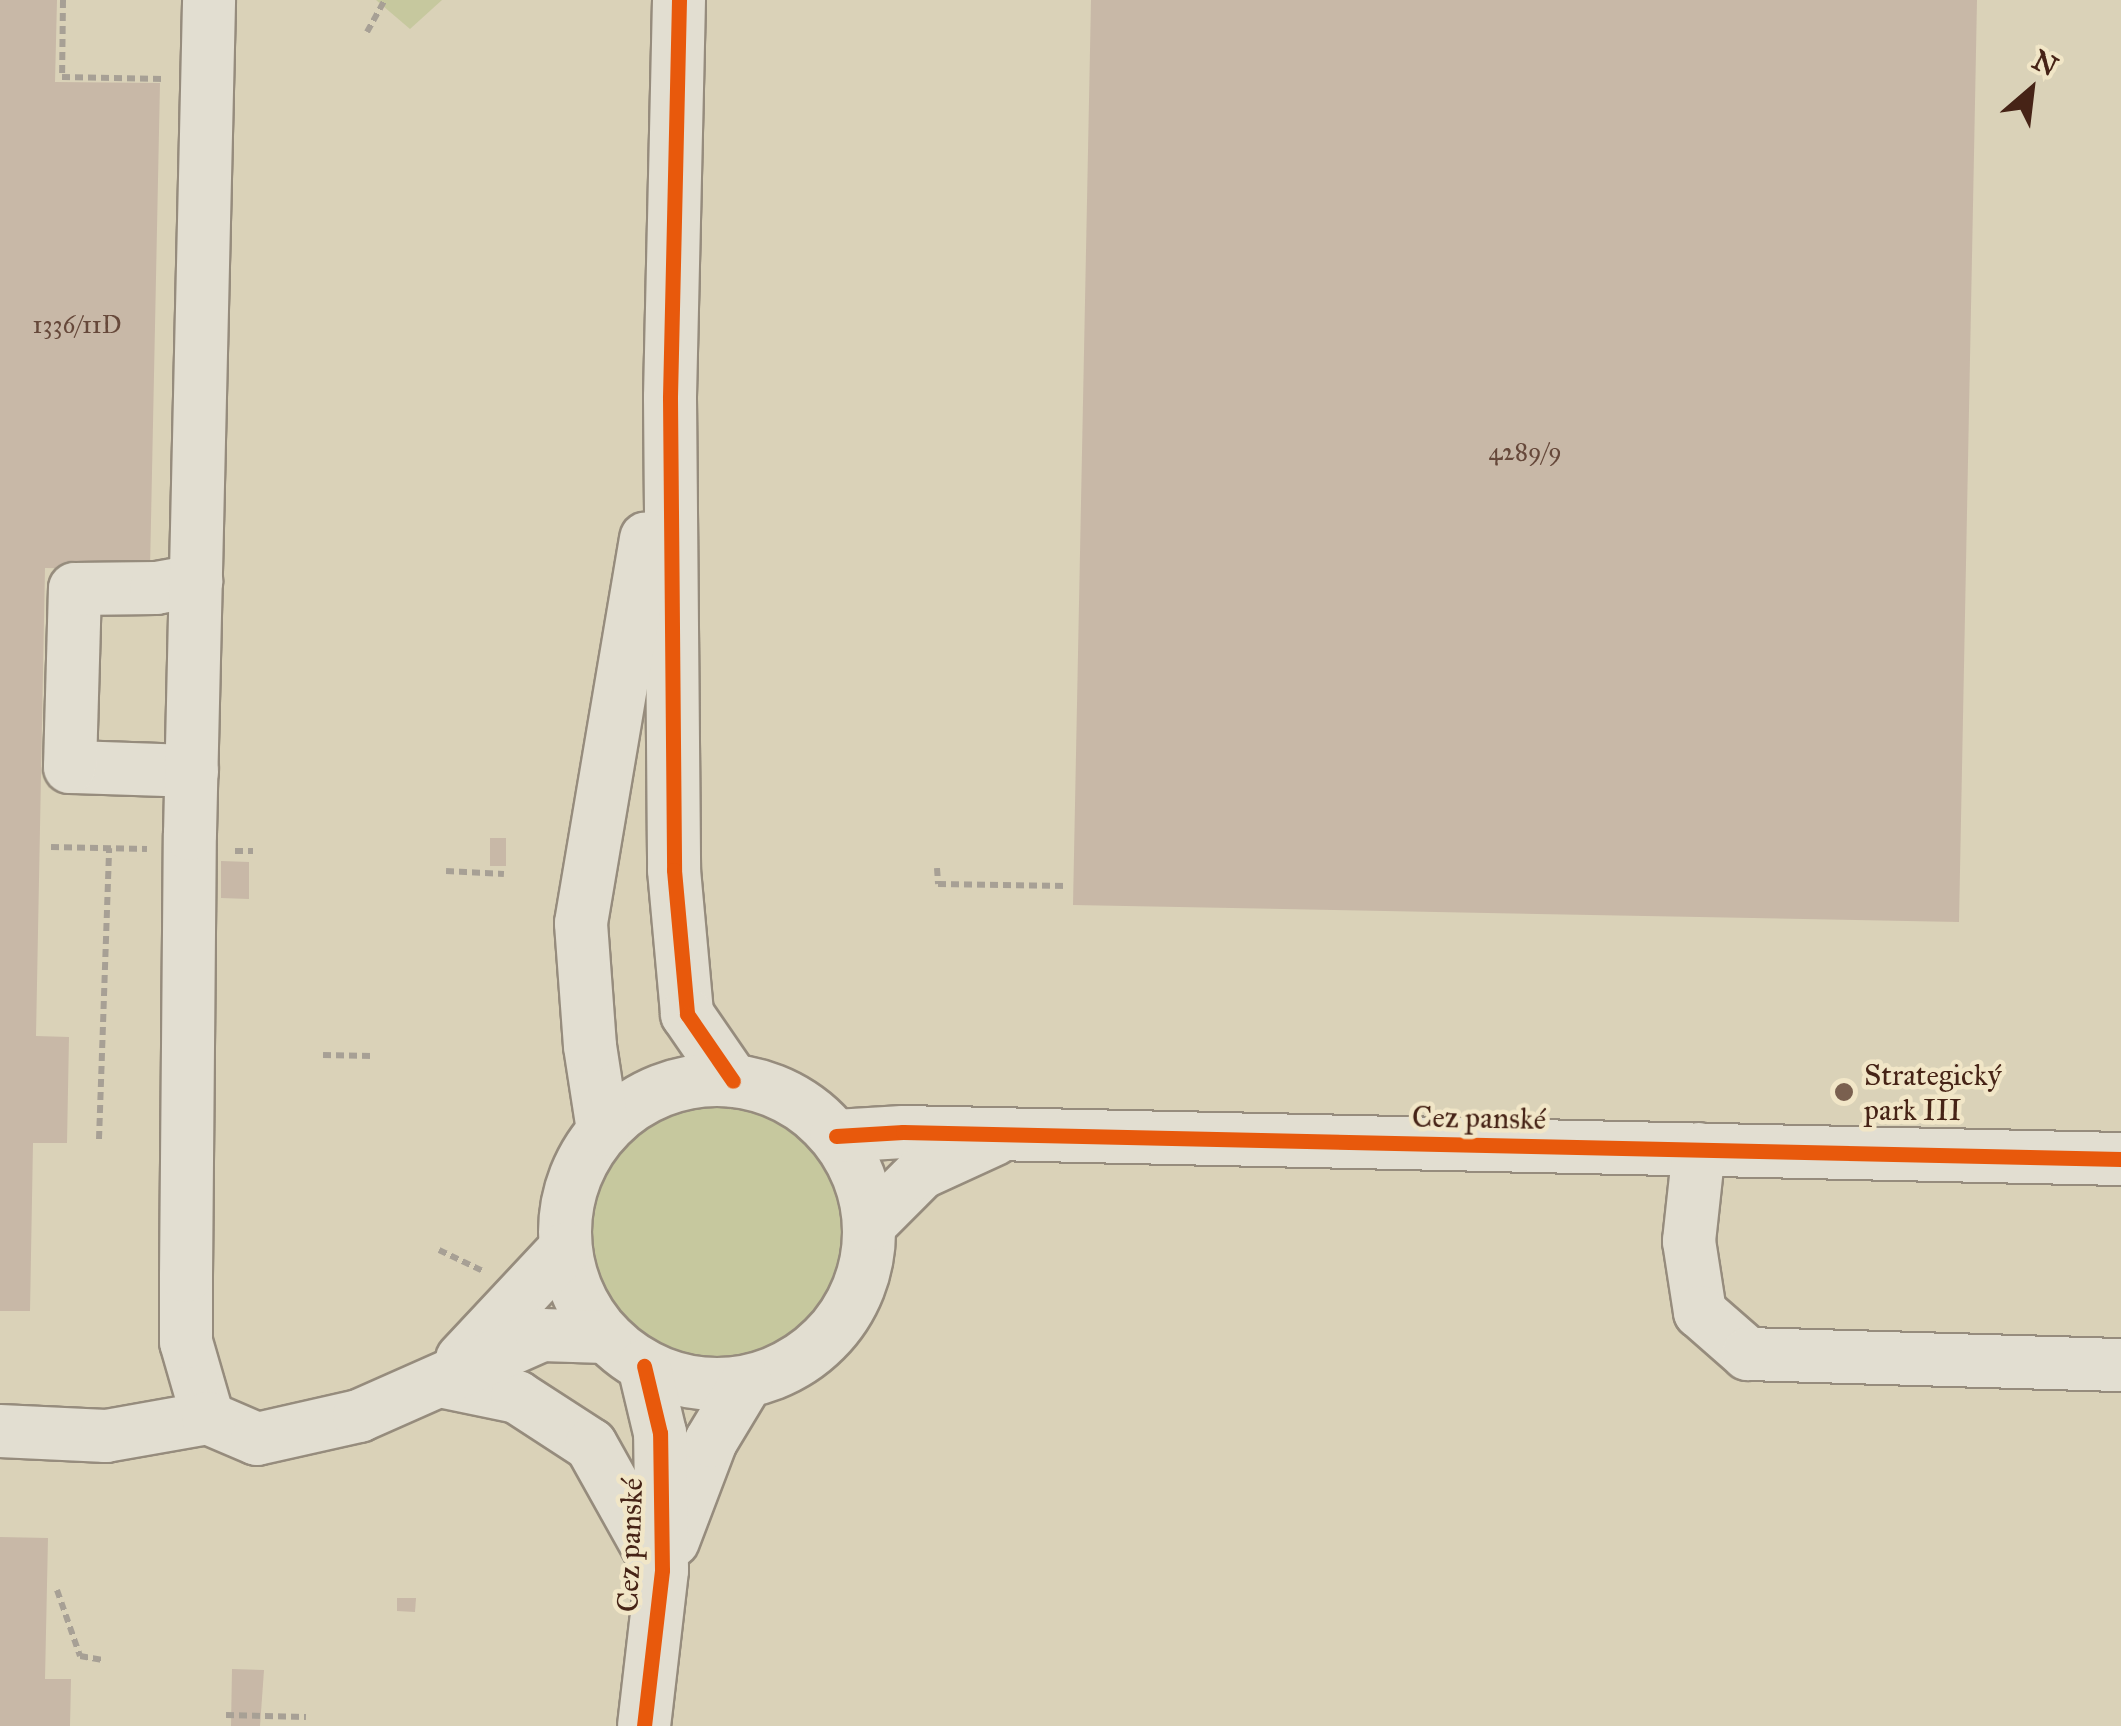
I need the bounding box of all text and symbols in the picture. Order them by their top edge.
north arrow [1981,40,2081,140]
text: N [2027,42,2064,84]
house number: 1336/11D [33,310,121,340]
house number: 4289/9 [1488,437,1562,467]
place label: Strategický park III [1864,1057,2002,1128]
marker: Strategický park III [1833,1081,1855,1103]
street label: Cez panské [1412,1099,1546,1137]
street label: Cez panské [610,1477,650,1613]

